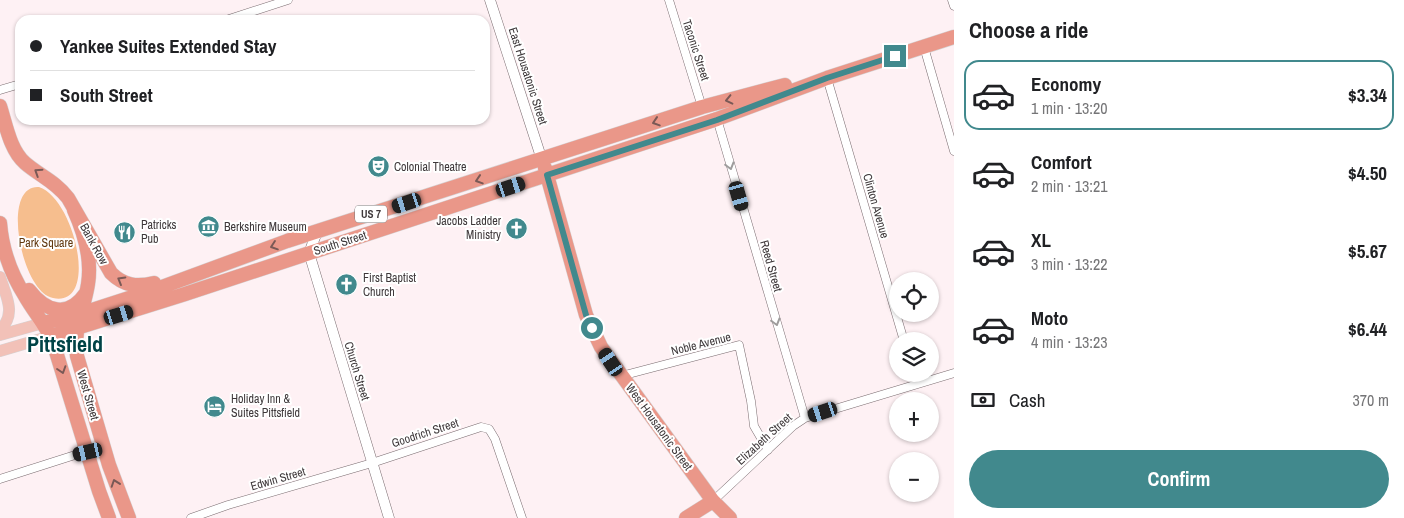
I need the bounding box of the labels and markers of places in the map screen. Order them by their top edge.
theatre icon: Colonial Theatre [366,155,390,179]
place label: Colonial Theatre [394,159,467,175]
place label: Jacobs Ladder Ministry [436,213,502,243]
museum icon: Berkshire Museum [196,215,220,239]
church icon: Jacobs Ladder Ministry [505,216,529,240]
place label: Patricks Pub [141,217,177,247]
place label: Berkshire Museum [224,219,307,235]
restaurant icon: Patricks Pub [113,220,137,244]
place label: First Baptist Church [363,270,416,300]
church icon: First Baptist Church [335,273,359,297]
place label: Holiday Inn & Suites Pittsfield [231,391,300,421]
hotel icon: Holiday Inn & Suites Pittsfield [203,394,227,418]

